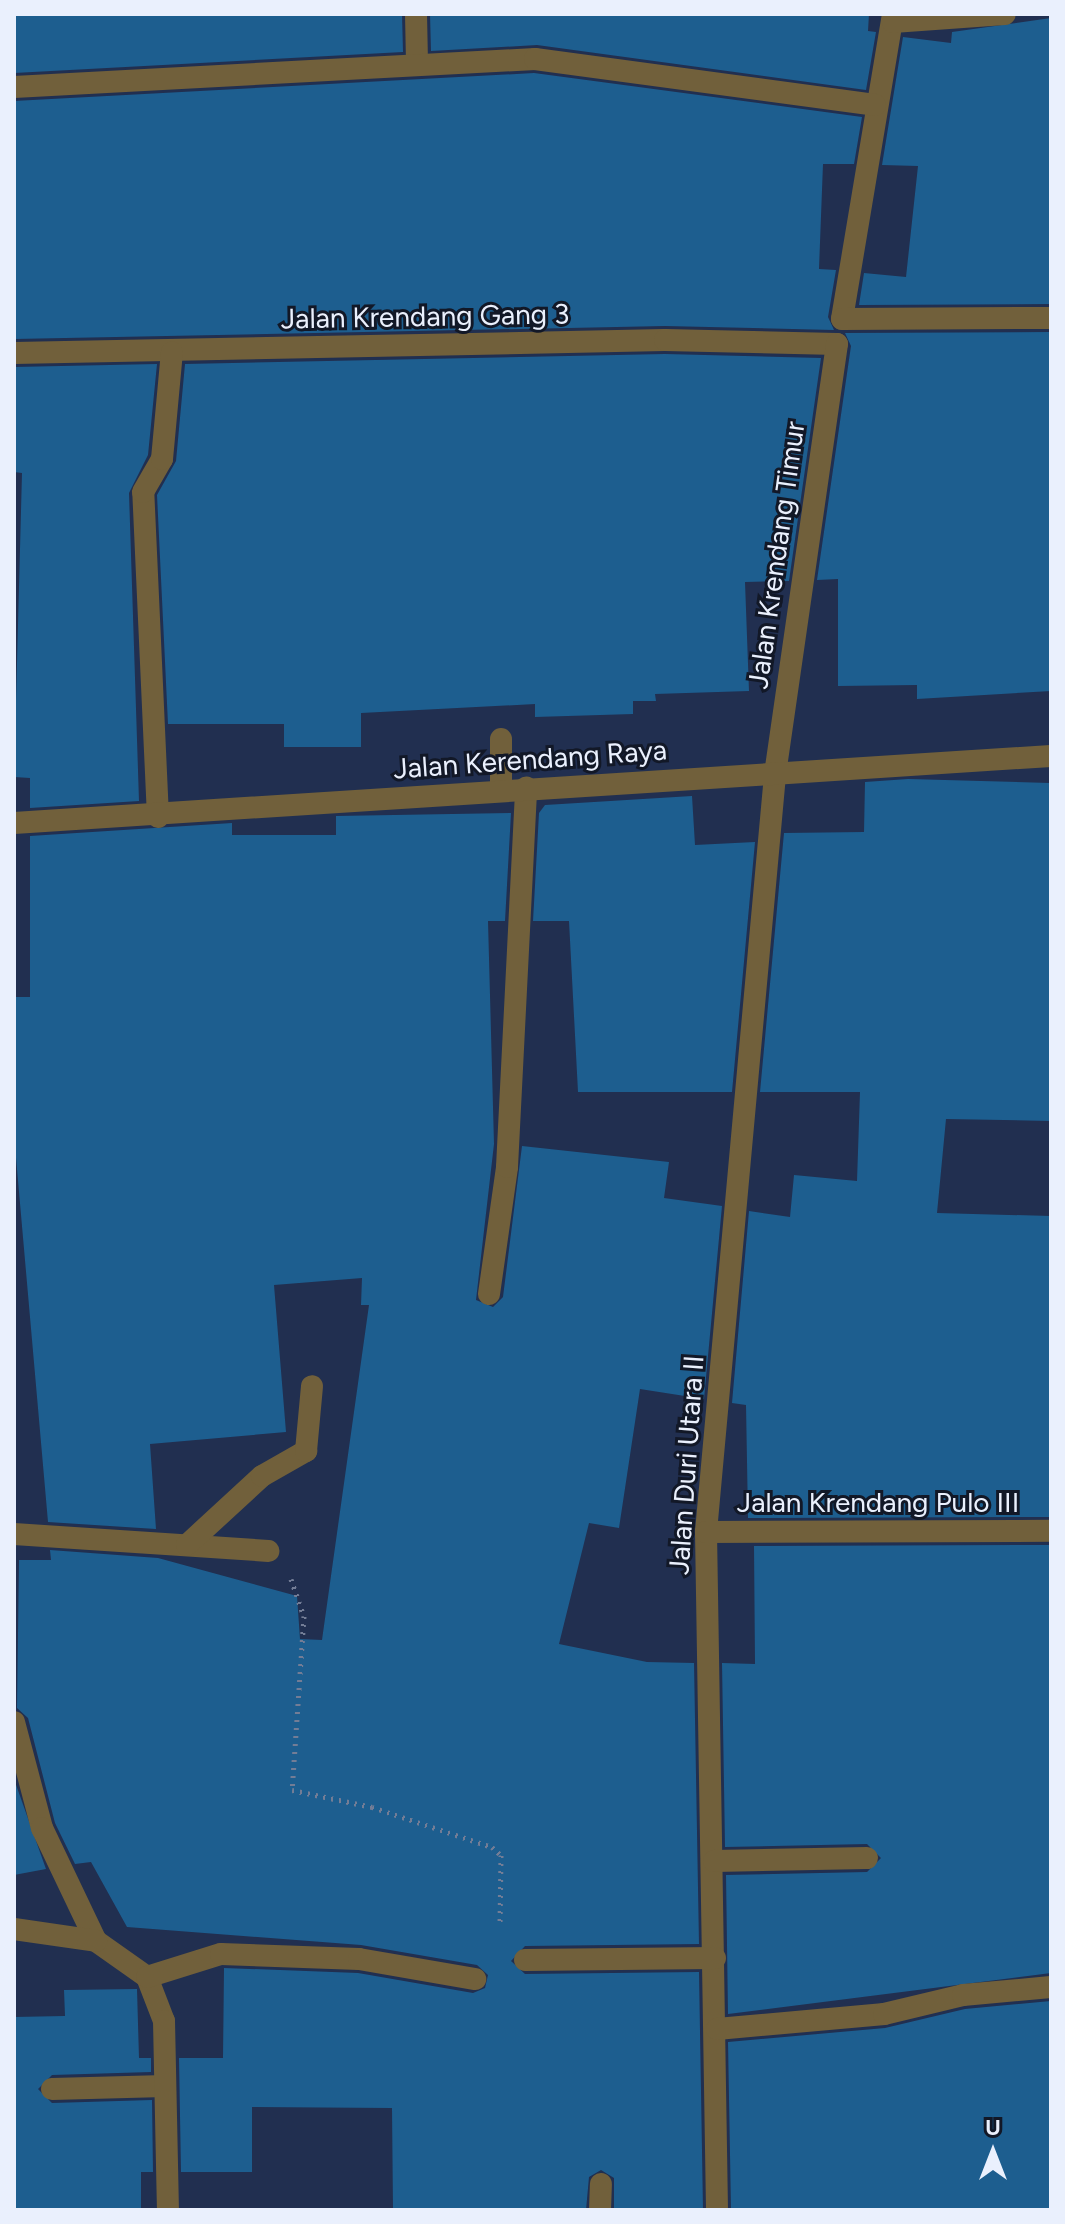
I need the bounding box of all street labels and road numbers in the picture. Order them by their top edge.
street label: Jalan Krendang Gang 3 [280,297,570,335]
street label: Jalan Krendang Timur [741,419,811,691]
street label: Jalan Kerendang Raya [392,733,668,785]
street label: Jalan Duri Utara II [662,1354,710,1576]
street label: Jalan Krendang Pulo III [737,1485,1019,1519]

